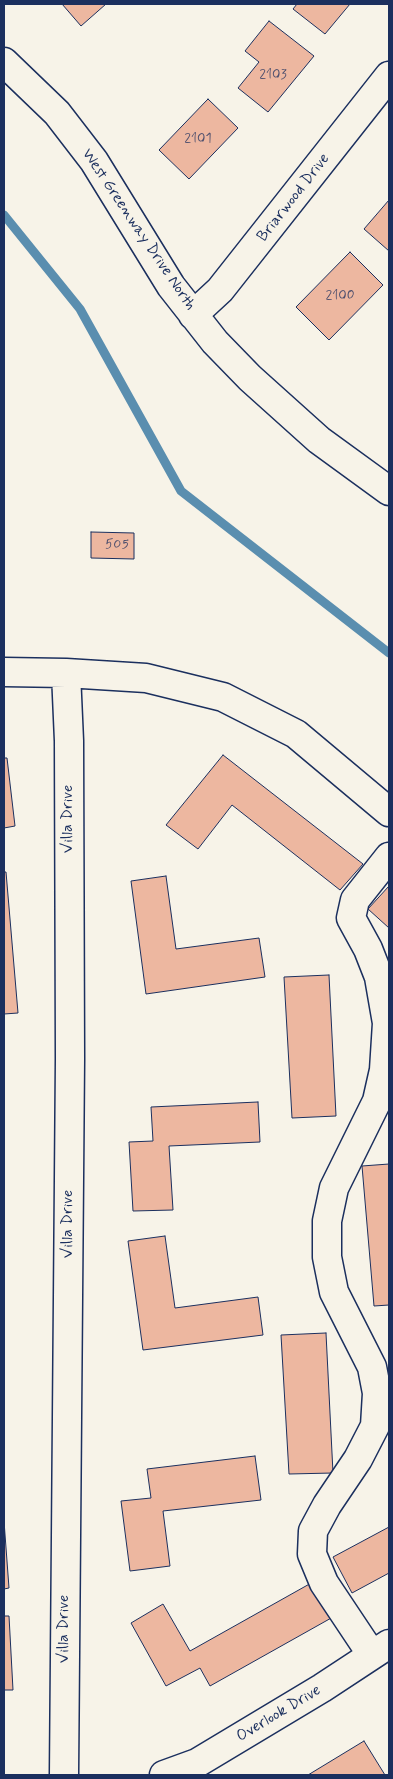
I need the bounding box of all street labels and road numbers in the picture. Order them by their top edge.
street label: West Greenway Drive North [77,146,199,314]
street label: Briarwood Drive [254,150,334,246]
street label: Villa Drive [59,785,79,853]
street label: Villa Drive [59,1190,79,1258]
street label: Villa Drive [55,1595,75,1663]
street label: Overlook Drive [233,1681,325,1747]

